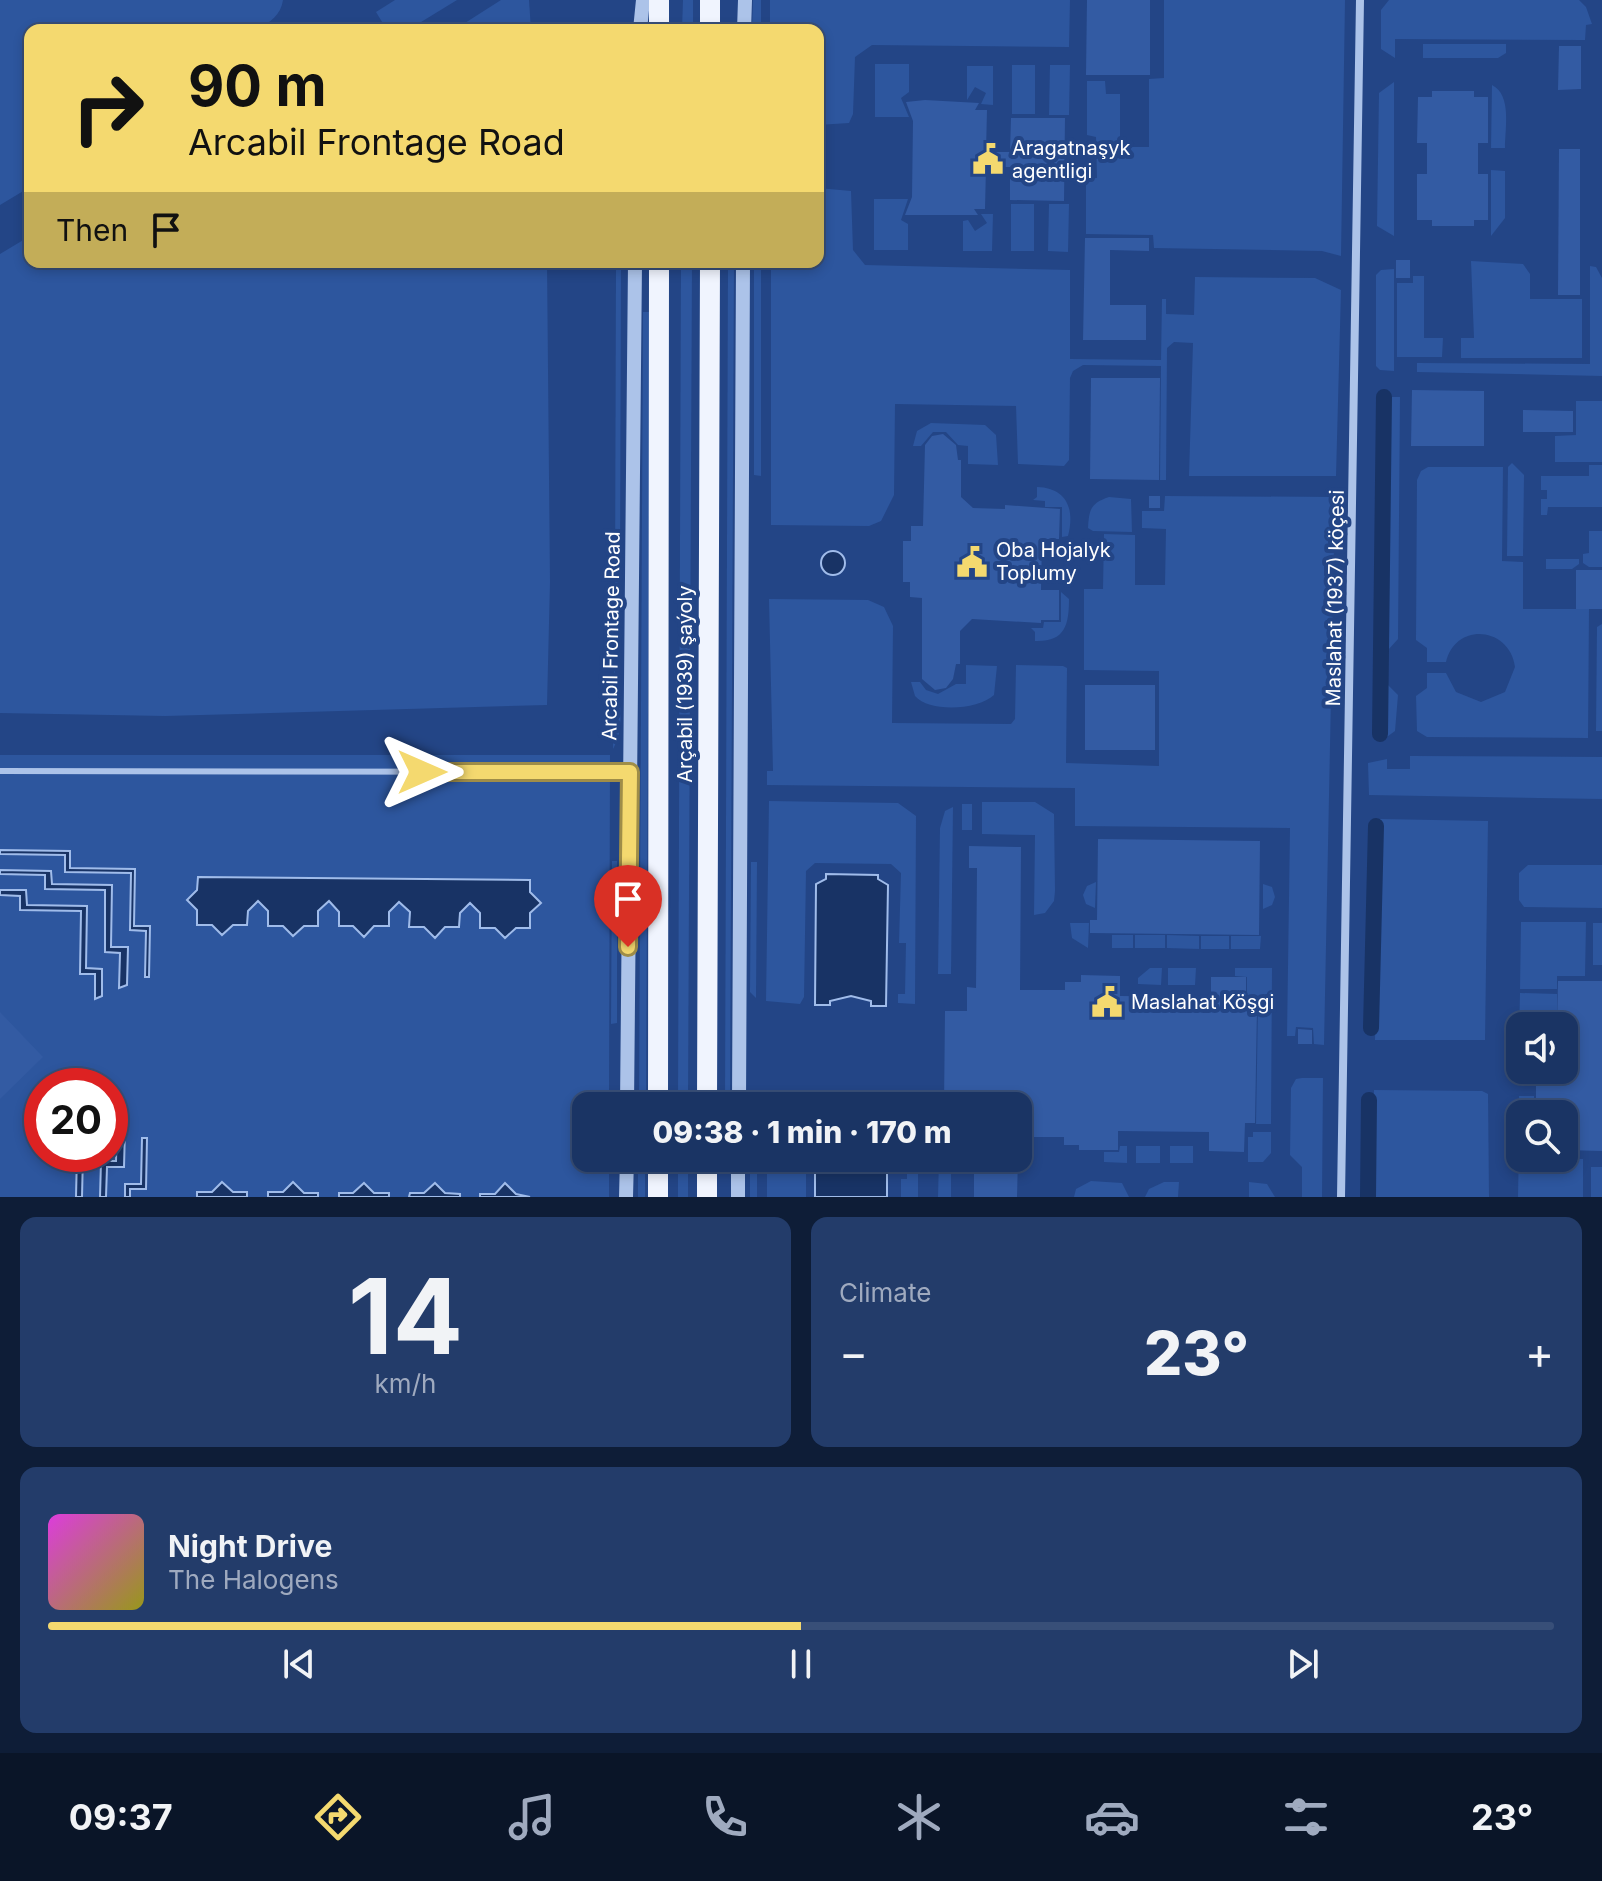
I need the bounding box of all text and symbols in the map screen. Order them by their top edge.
text: 90 m [188,52,327,120]
icon: right [56,56,160,160]
text: Arcabil Frontage Road [188,120,565,164]
place label: Aragatnaşyk agentligi [1012,136,1131,183]
public building icon: Aragatnaşyk agentligi [971,142,1005,176]
icon: arrive [144,208,188,252]
text: Then [56,212,128,248]
street label: Maslahat (1937) köçesi [1321,490,1349,706]
street label: Arcabil Frontage Road [597,531,625,741]
place label: Oba Hojalyk Toplumy [996,538,1111,585]
public building icon: Oba Hojalyk Toplumy [955,545,989,579]
street label: Arçabil (1939) şaýoly [673,585,697,783]
position arrow [380,730,464,814]
pin [594,865,662,947]
icon: arrive [606,877,650,921]
public building icon: Maslahat Köşgi [1090,985,1124,1019]
place label: Maslahat Köşgi [1131,990,1274,1014]
map controls [1506,1012,1578,1172]
button: sound [1506,1012,1578,1084]
speed limit sign: 20 [24,1068,128,1172]
button: search [1506,1100,1578,1172]
text: 09:38 · 1 min · 170 m [653,1114,951,1150]
text: 14 [348,1253,463,1379]
text: Climate [839,1277,931,1308]
text: 23° [1144,1317,1249,1389]
text: − [839,1326,868,1380]
text: + [1525,1326,1554,1380]
text: km/h [375,1368,436,1399]
text: Night Drive [168,1528,332,1564]
text: The Halogens [168,1564,339,1595]
icon: previous [277,1642,321,1686]
icon: pause [779,1642,823,1686]
icon: next [1281,1642,1325,1686]
icon: directions [310,1789,366,1845]
icon: music [504,1789,560,1845]
icon: phone [697,1789,753,1845]
icon: climate [891,1789,947,1845]
icon: car [1084,1789,1140,1845]
icon: filters [1278,1789,1334,1845]
text: 09:37 [69,1795,173,1839]
text: 23° [1471,1795,1533,1839]

